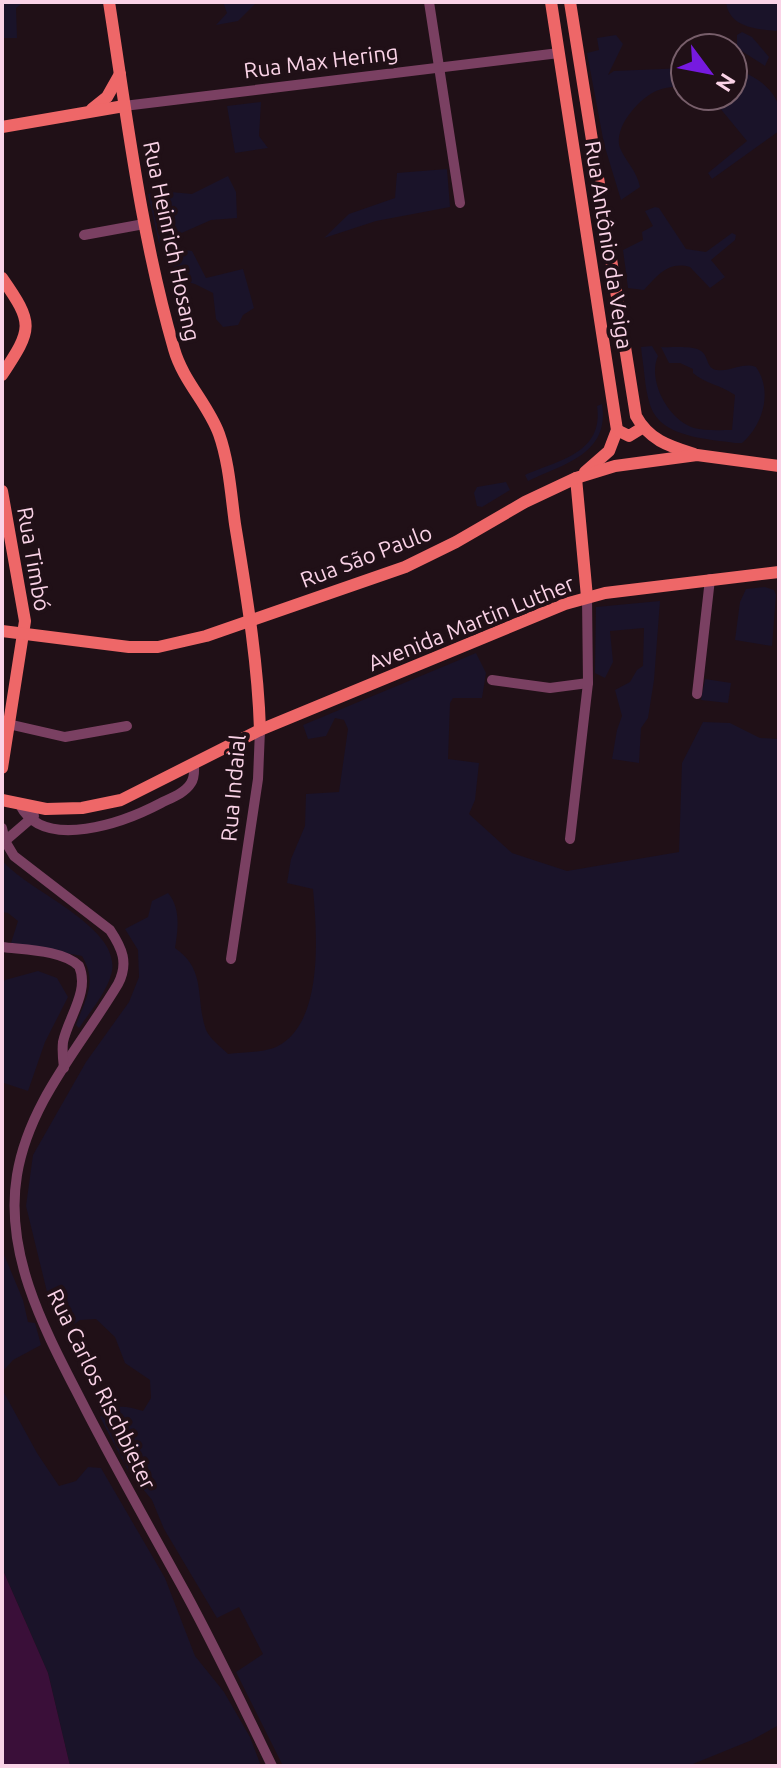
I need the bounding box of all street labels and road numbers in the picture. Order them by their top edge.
street label: Rua Max Hering [242,39,400,82]
street label: Rua Heinrich Hosang [139,139,206,343]
street label: Rua Antônio da Veiga [581,139,638,351]
street label: Rua Timbó [13,505,56,613]
street label: Rua São Paulo [297,519,435,592]
street label: Avenida Martin Luther [364,570,578,675]
street label: Rua Indaial [215,733,250,843]
street label: Rua Carlos Rischbieter [43,1284,162,1494]

